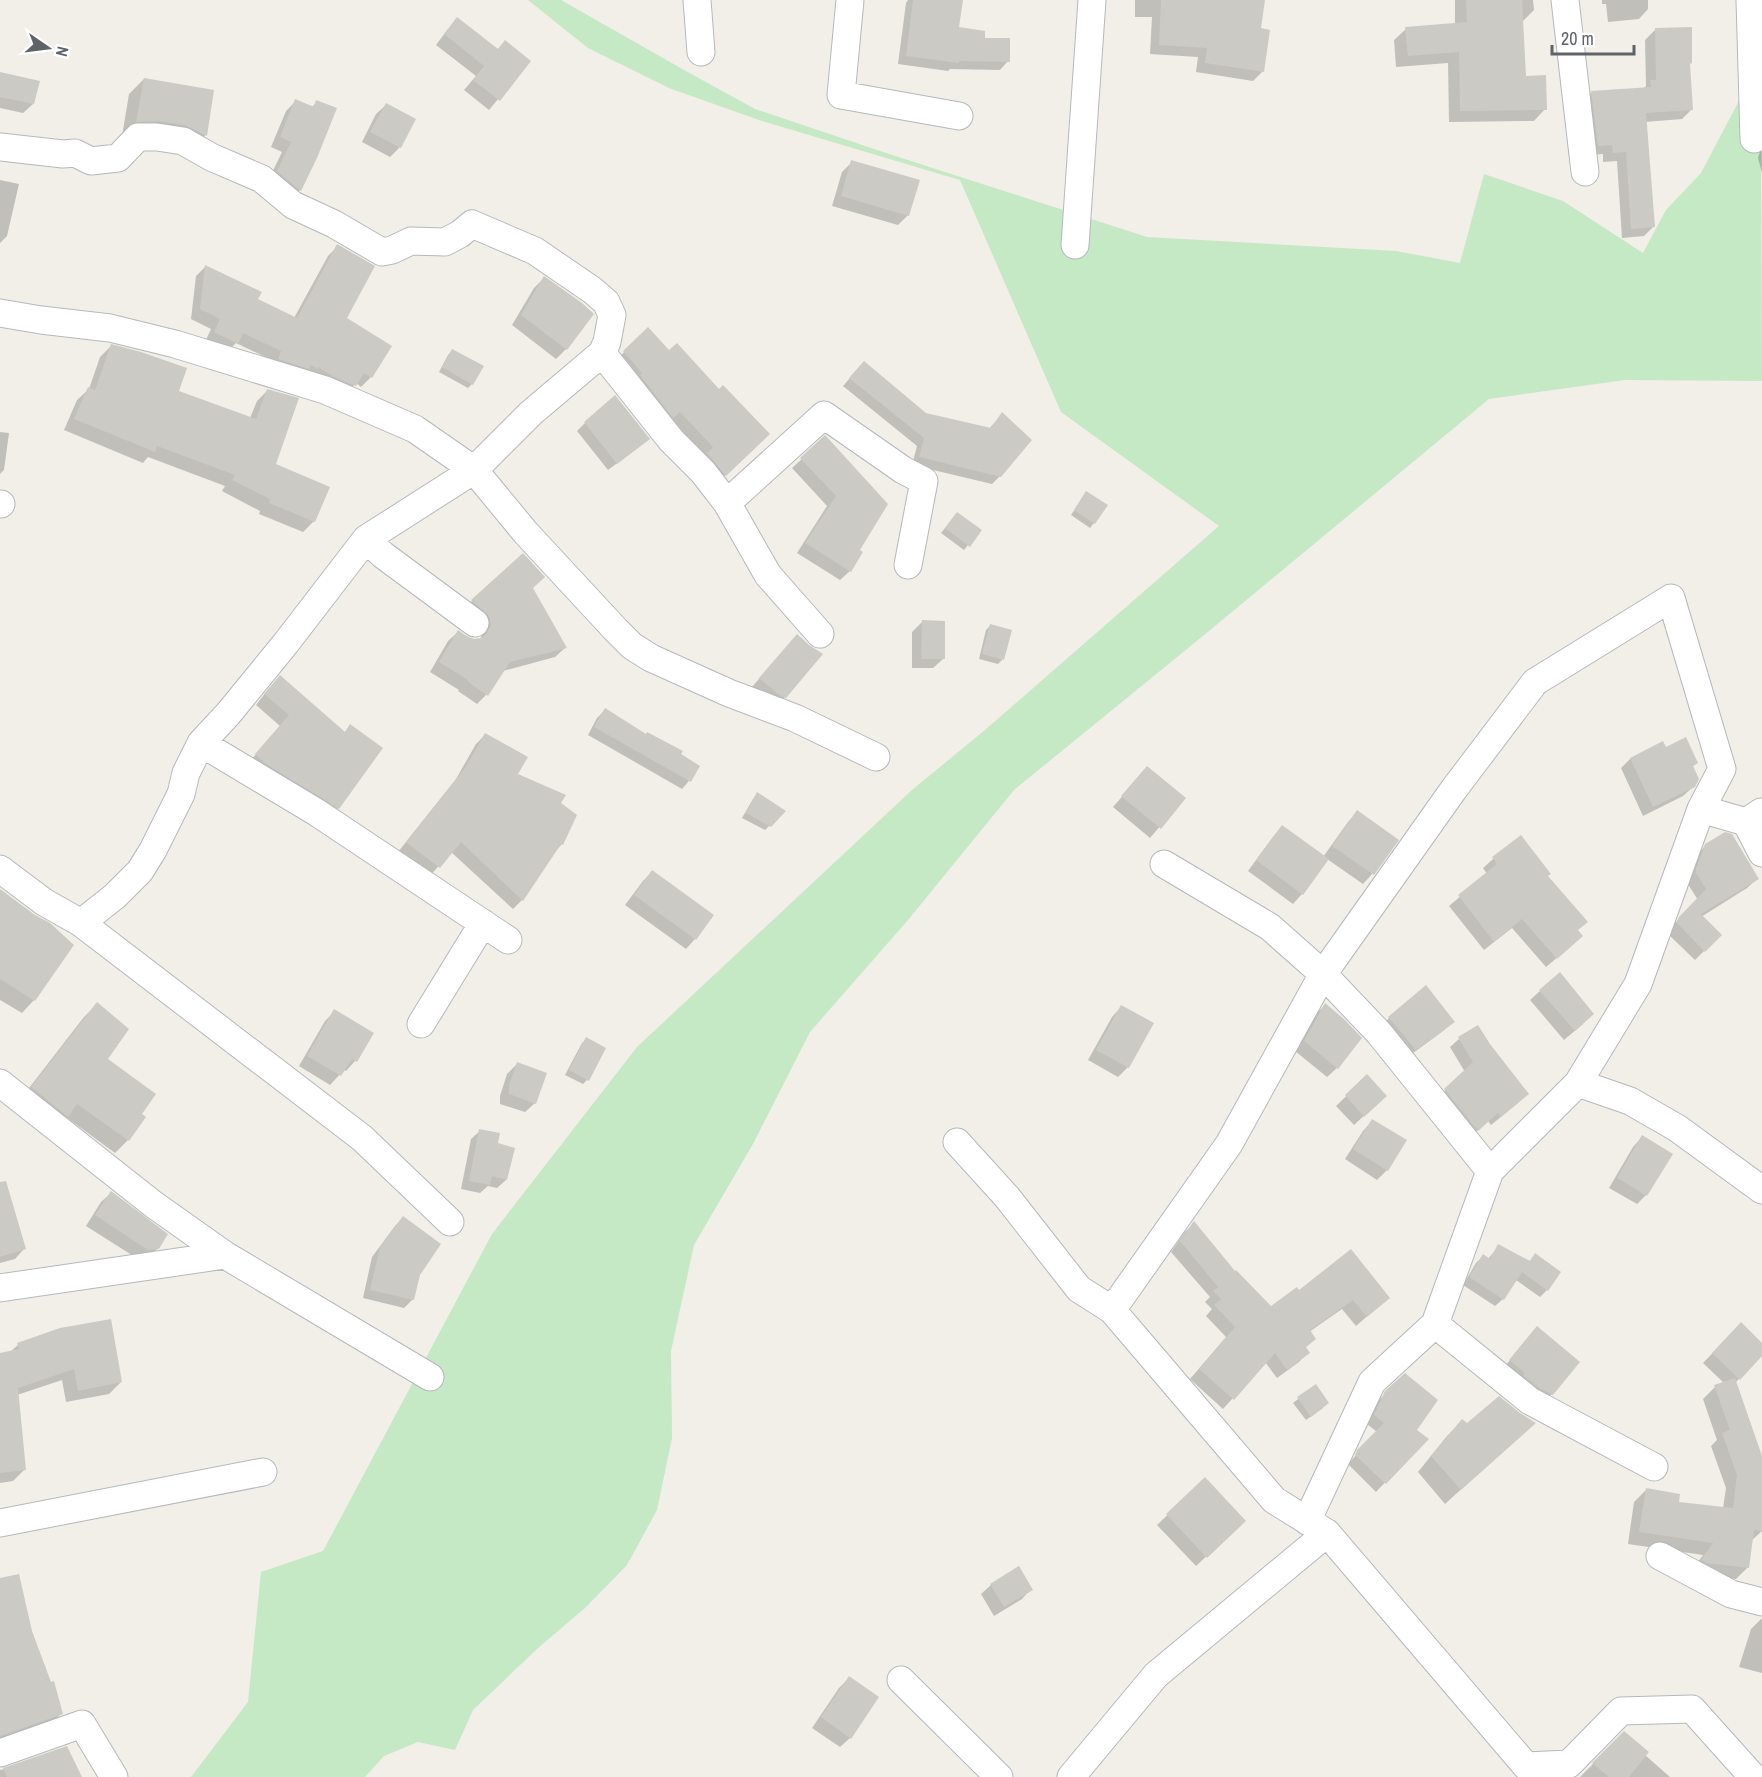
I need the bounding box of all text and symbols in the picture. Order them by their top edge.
north arrow [18,18,78,78]
scale bar [1552,18,1634,56]
text: 20 m [1561,26,1594,51]
text: N [51,44,74,59]

